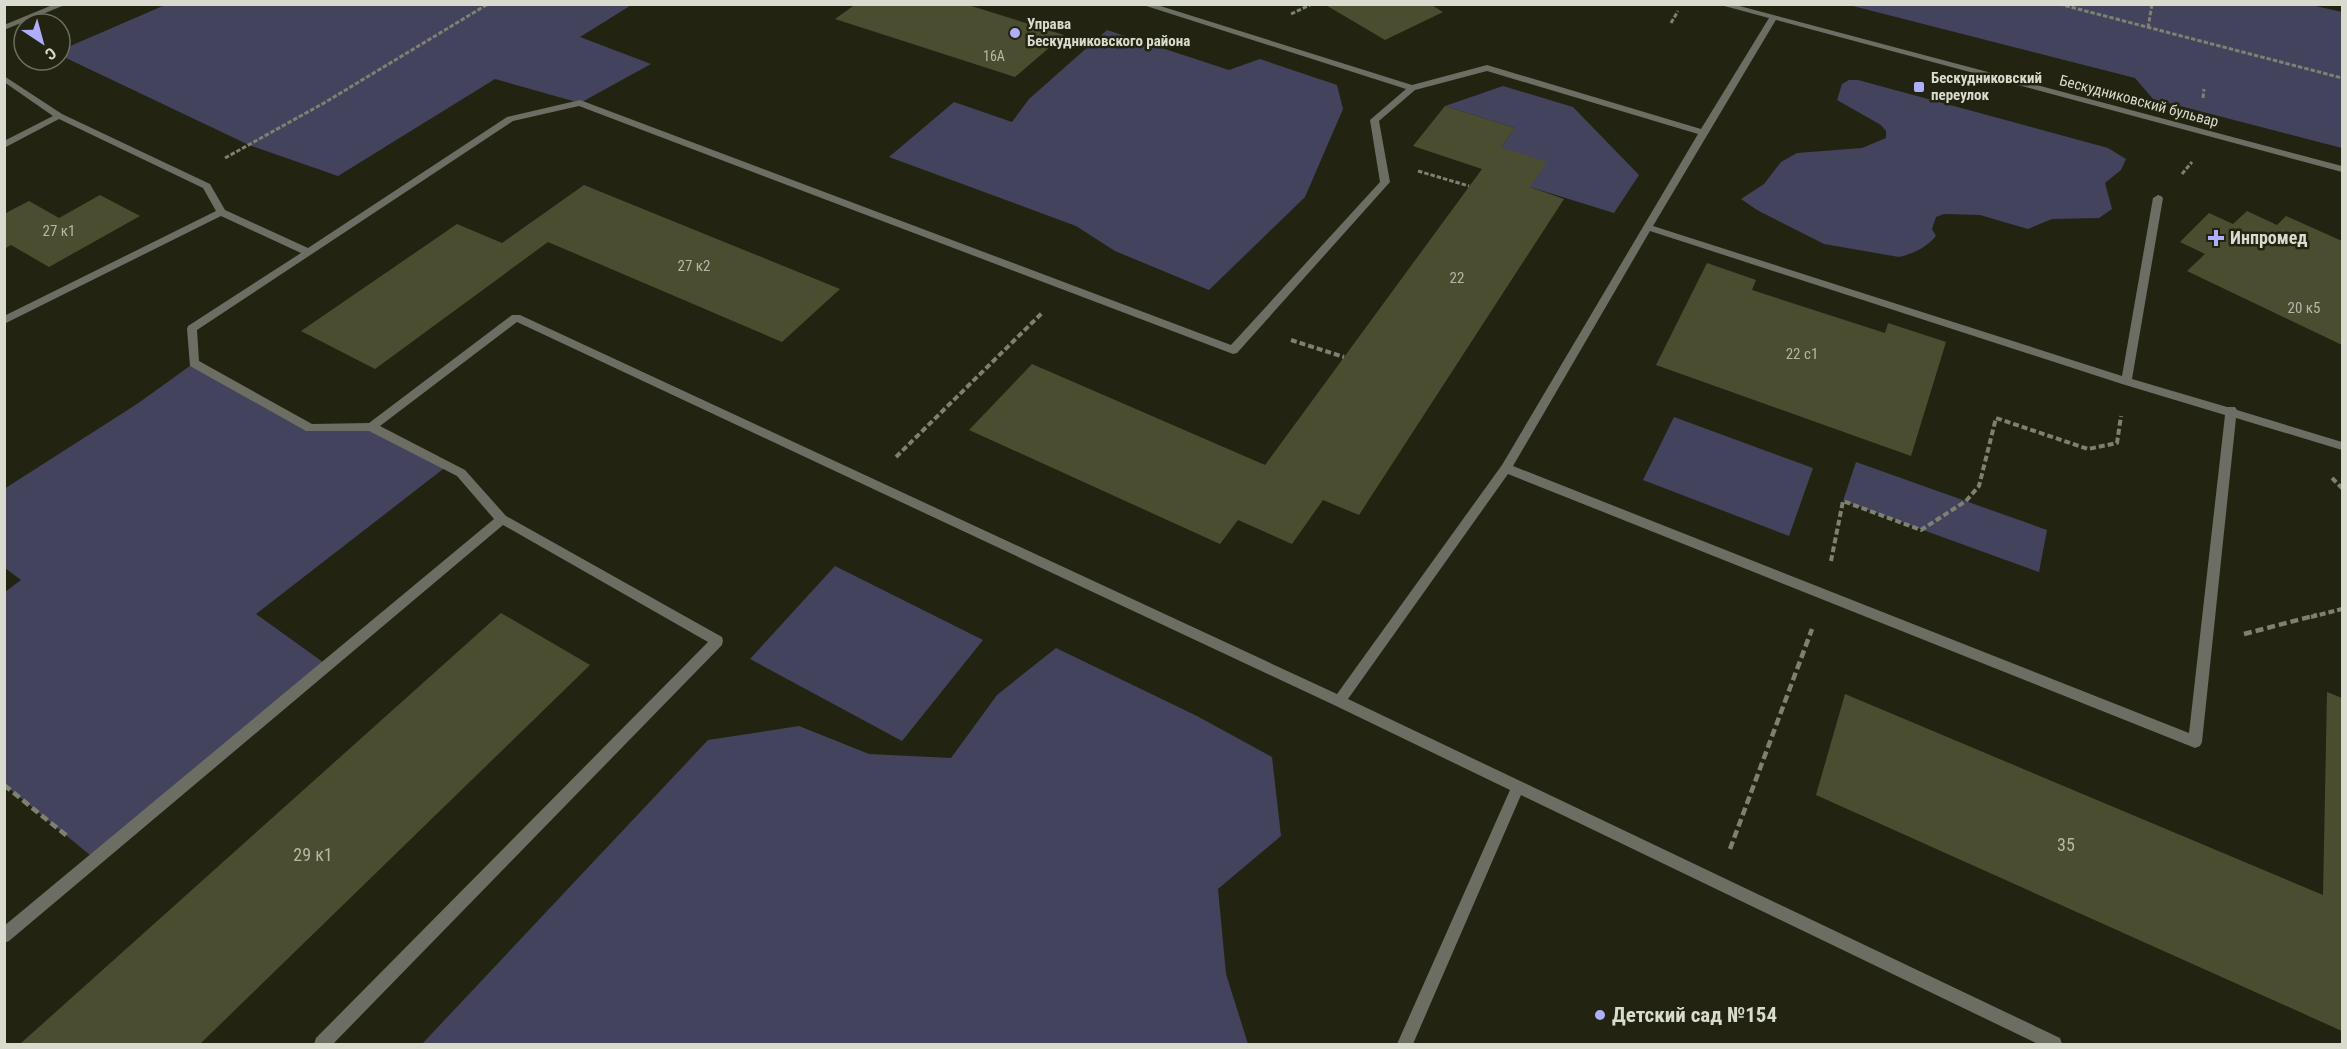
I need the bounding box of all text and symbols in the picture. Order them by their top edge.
north arrow [12,12,72,72]
place label: Управа Бескудниковского района [1027,15,1190,50]
marker: Управа Бескудниковского района [1008,26,1022,40]
text: С [41,43,60,64]
house number: 16А [983,48,1005,64]
place label: Бескудниковский переулок [1931,69,2042,104]
street label: Бескудниковский бульвар [2058,71,2220,131]
marker: Бескудниковский переулок [1912,80,1926,94]
house number: 27 к1 [43,222,75,240]
place label: Инпромед [2230,227,2307,248]
marker: Инпромед [2207,229,2225,247]
house number: 27 к2 [678,257,710,275]
house number: 22 [1450,269,1464,287]
house number: 20 к5 [2288,299,2320,317]
house number: 22 с1 [1786,345,1818,363]
house number: 35 [2057,834,2075,855]
house number: 29 к1 [293,844,333,865]
place label: Детский сад №154 [1612,1003,1777,1027]
marker: Детский сад №154 [1593,1008,1607,1022]

